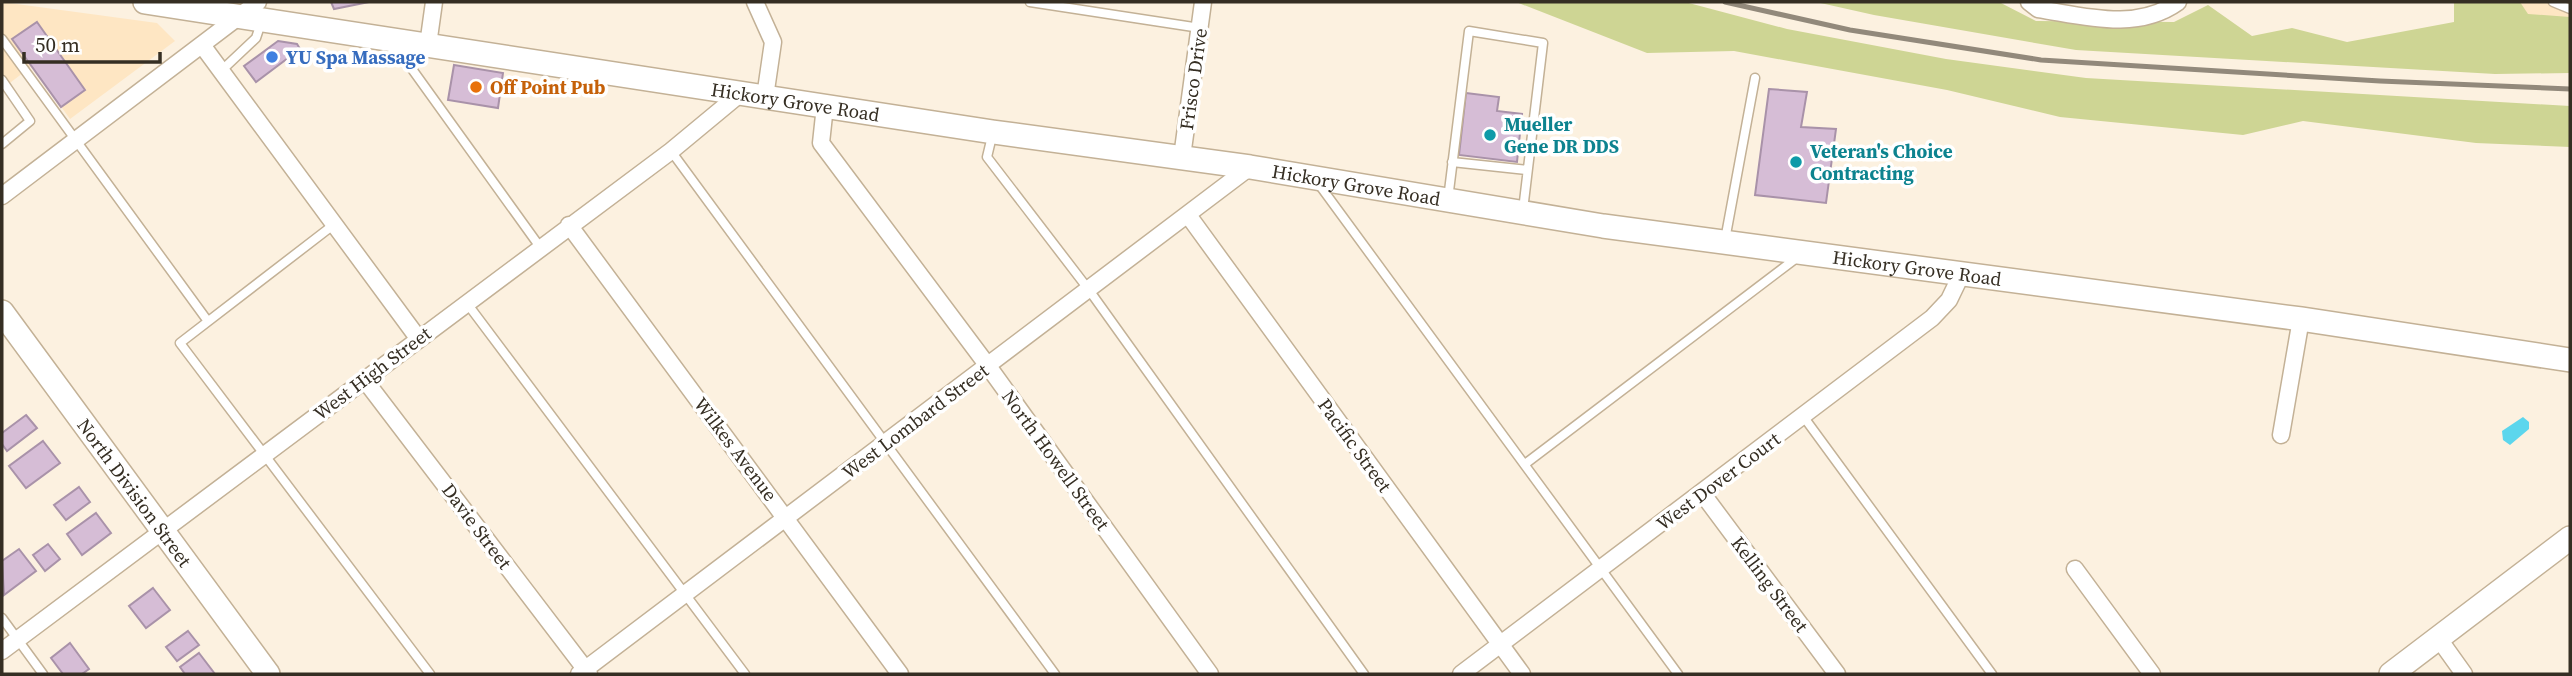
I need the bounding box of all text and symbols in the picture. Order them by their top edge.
scale bar [24,21,161,65]
street label: Frisco Drive [1173,26,1213,132]
text: 50 m [35,30,80,59]
place label: YU Spa Massage [286,44,425,70]
marker: YU Spa Massage [264,49,280,65]
place label: Off Point Pub [490,74,606,100]
street label: Hickory Grove Road [709,76,882,127]
marker: Off Point Pub [468,79,484,95]
place label: Mueller Gene DR DDS [1504,111,1619,159]
marker: Mueller Gene DR DDS [1482,127,1498,143]
place label: Veteran's Choice Contracting [1810,138,1953,186]
marker: Veteran's Choice Contracting [1788,154,1804,170]
street label: Hickory Grove Road [1270,158,1443,212]
street label: Hickory Grove Road [1831,244,2003,292]
street label: West High Street [308,320,437,426]
street label: West Lombard Street [836,357,994,485]
street label: North Howell Street [996,384,1116,536]
street label: Wilkes Avenue [688,392,784,506]
street label: Pacific Street [1312,393,1398,498]
street label: North Division Street [71,413,198,573]
street label: West Dover Court [1651,425,1786,536]
street label: Davie Street [436,478,518,575]
street label: Kelling Street [1725,531,1815,638]

